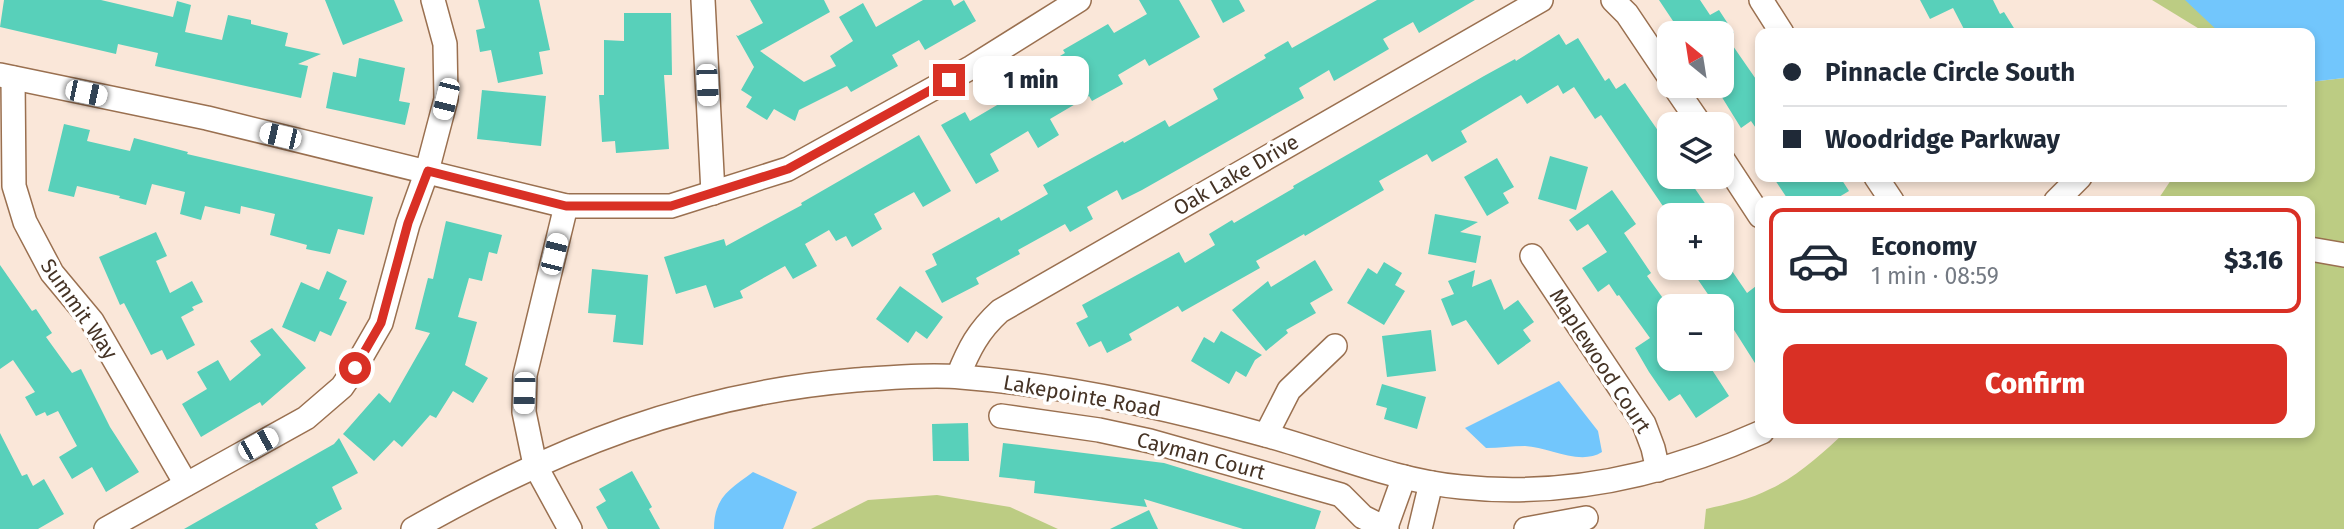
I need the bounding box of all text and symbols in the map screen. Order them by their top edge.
north arrow [1657,21,1734,98]
map controls [1657,21,1734,371]
callout: 1 min [974,56,1089,104]
text: Pinnacle Circle South [1825,57,2075,88]
car [696,63,719,107]
route end [933,64,965,96]
text: 1 min [1003,66,1059,94]
car [431,76,462,122]
car [64,78,109,108]
button: layers [1657,112,1734,189]
car [258,121,303,151]
text: Woodridge Parkway [1825,124,2060,155]
street label: Oak Lake Drive [1169,129,1303,221]
button: + [1657,203,1734,280]
icon: car [1787,229,1850,292]
car [539,231,570,277]
text: Economy [1871,231,1977,262]
text: $3.16 [2224,245,2283,276]
street label: Summit Way [35,254,124,365]
text: 1 min · 08:59 [1871,262,1999,290]
street label: Maplewood Court [1544,284,1657,438]
button: − [1657,294,1734,371]
button: Confirm [1783,344,2287,424]
route start [339,352,371,384]
street label: Lakepointe Road [1001,369,1163,423]
car [513,372,536,414]
car [235,425,282,463]
street label: Cayman Court [1134,426,1268,486]

